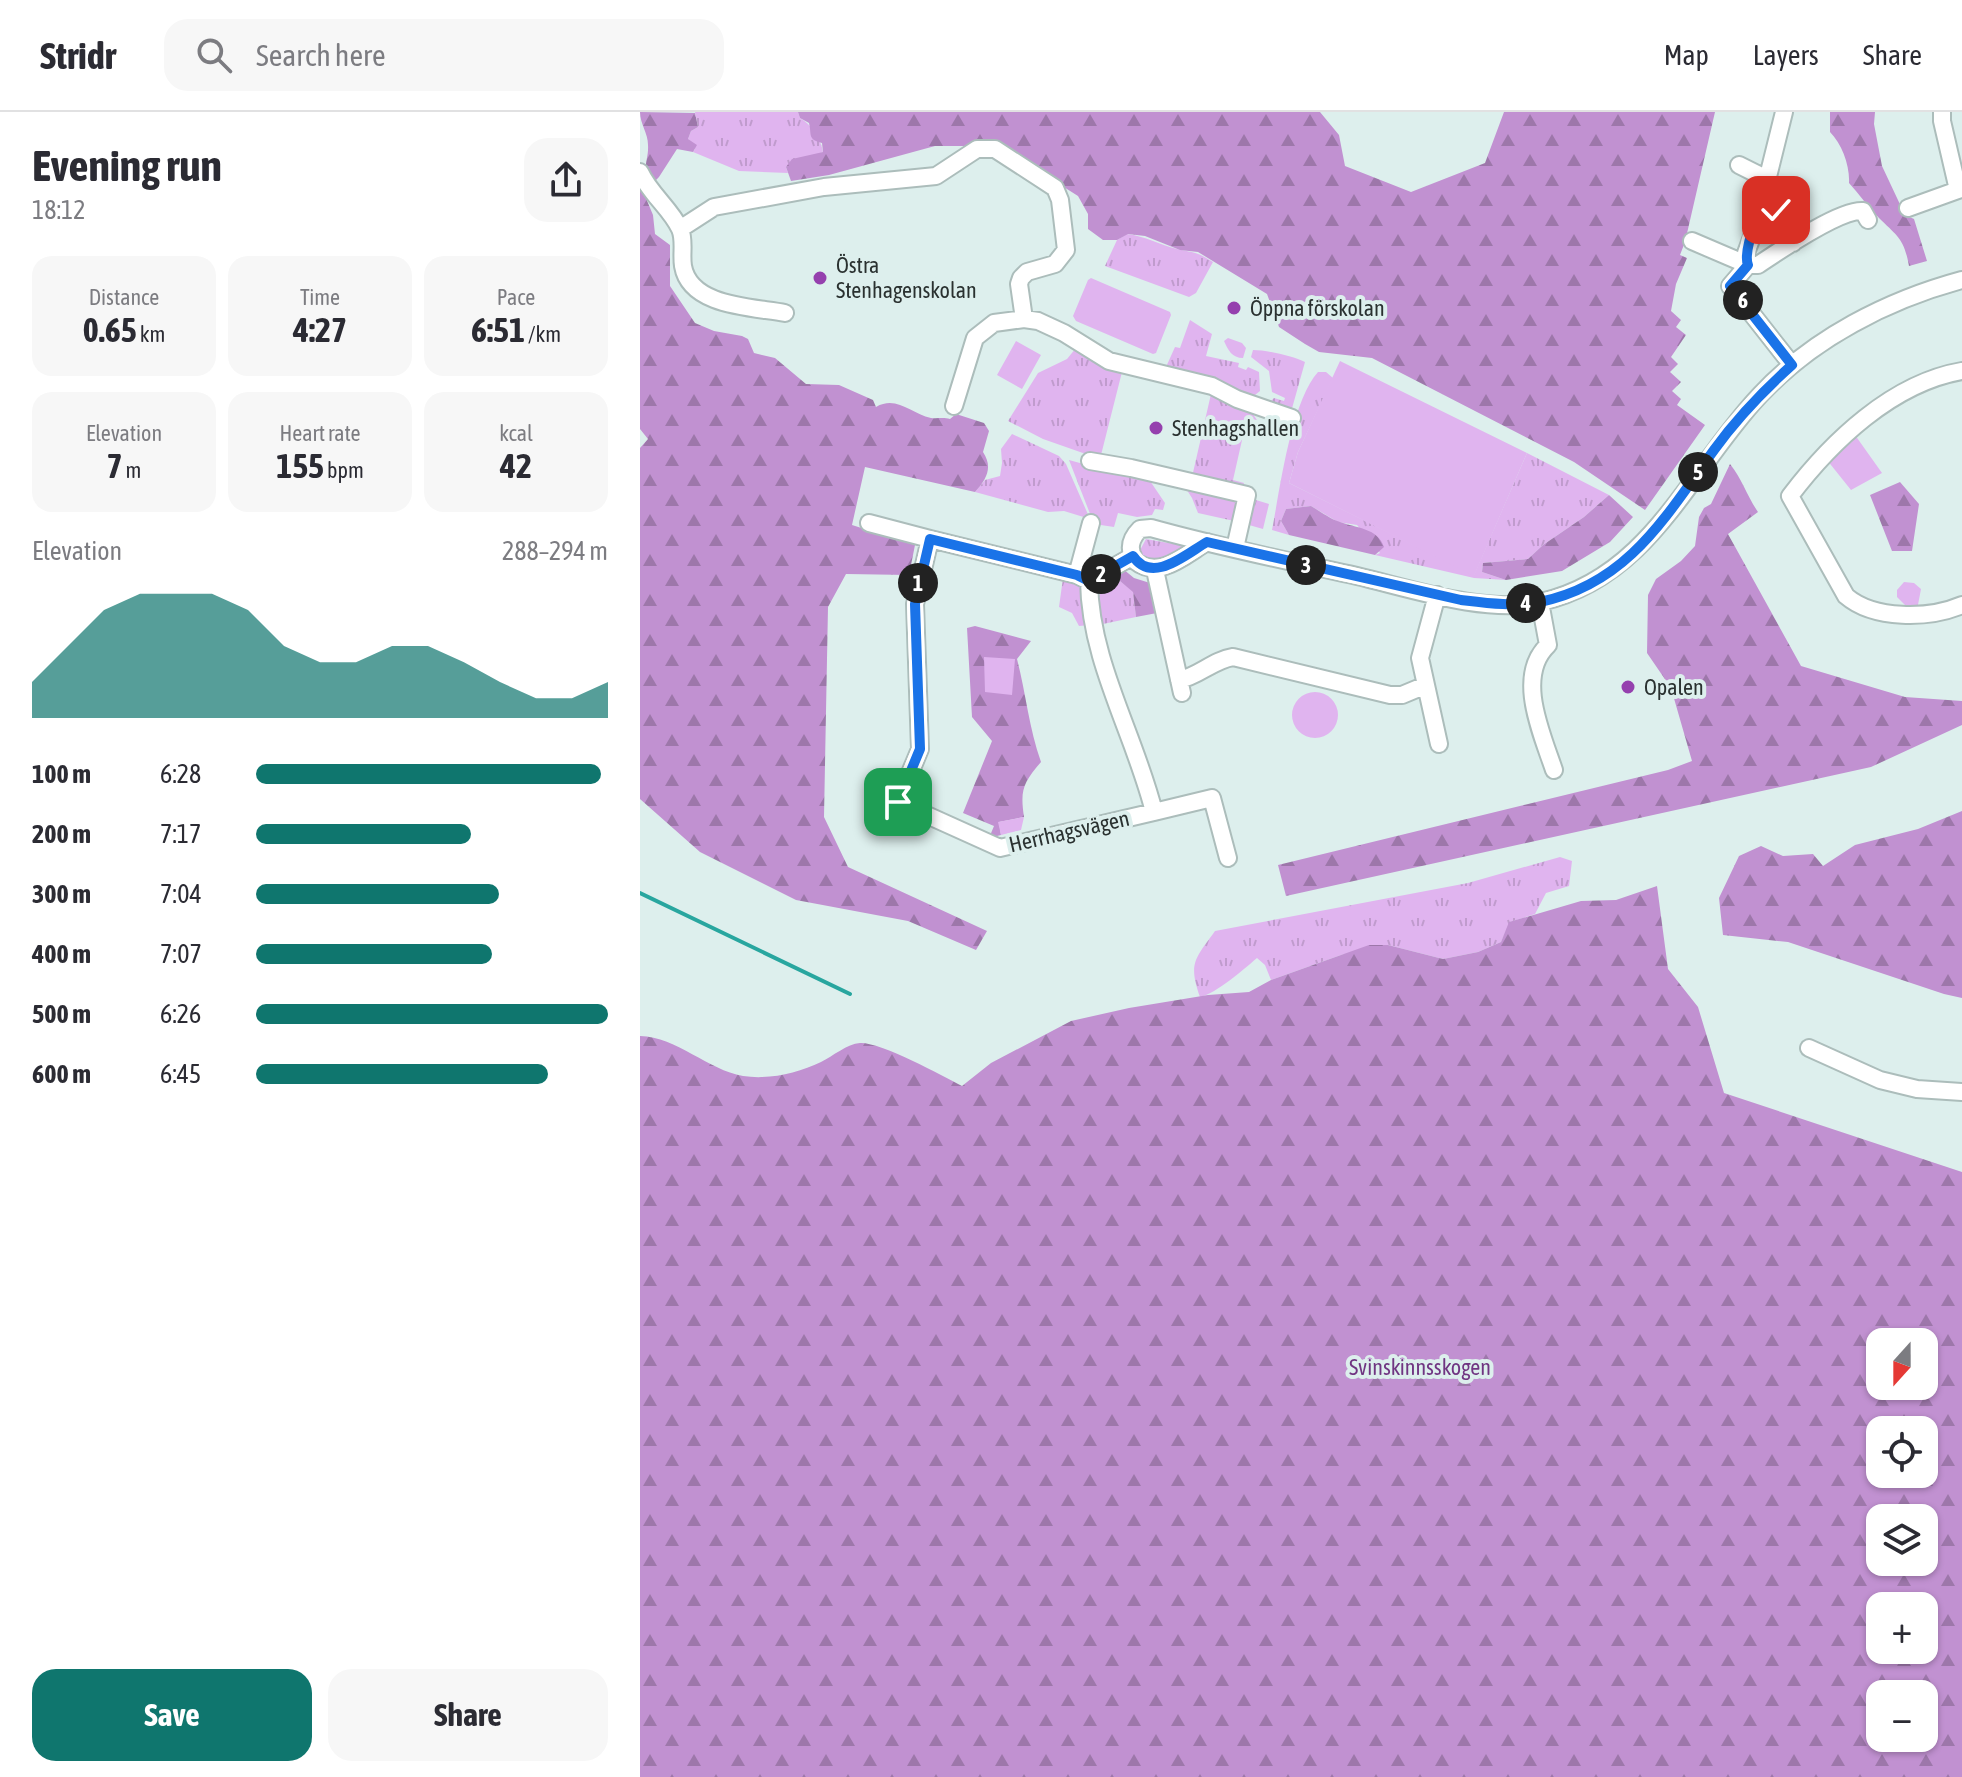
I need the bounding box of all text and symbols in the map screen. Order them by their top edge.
search box [164,19,724,91]
icon: search [192,33,236,77]
text: Stridr [40,34,116,77]
text: Search here [256,38,386,72]
text: Map [1664,39,1709,71]
text: Layers [1753,39,1819,71]
text: Share [1863,39,1922,71]
button: share [524,138,608,222]
text: Evening run [32,140,222,190]
pin [1742,176,1810,244]
icon: check [1754,188,1798,232]
text: 18:12 [32,195,86,225]
place label: Östra Stenhagenskolan [836,252,977,303]
marker: Östra Stenhagenskolan [811,269,829,287]
pin: 6 [1723,280,1763,320]
text: Distance [89,284,159,310]
text: Time [300,284,340,310]
text: Pace [497,284,535,310]
text: 6 [1738,287,1748,313]
place label: Öppna förskolan [1250,295,1385,321]
marker: Öppna förskolan [1225,299,1243,317]
text: 0.65 [83,310,137,349]
text: 4:27 [293,310,347,349]
text: 6:51 [471,310,525,349]
text: km [137,321,165,347]
text: /km [525,321,561,347]
place label: Stenhagshallen [1172,415,1299,441]
marker: Stenhagshallen [1147,419,1165,437]
text: Elevation [86,420,162,446]
text: Heart rate [279,420,361,446]
text: kcal [499,420,533,446]
text: 7 [107,446,123,485]
text: 155 [276,446,324,485]
text: 42 [500,446,532,485]
pin: 5 [1678,452,1718,492]
text: m [123,457,141,483]
text: bpm [324,457,364,483]
text: 5 [1693,459,1703,485]
text: Elevation [32,536,122,566]
text: 288–294 m [502,536,608,566]
pin: 3 [1286,545,1326,585]
text: 3 [1301,552,1311,578]
pin: 2 [1081,554,1121,594]
text: 2 [1096,561,1106,587]
pin: 1 [898,563,938,603]
text: 1 [913,570,923,596]
pin: 4 [1506,583,1546,623]
text: 4 [1521,590,1531,616]
place label: Opalen [1644,674,1704,700]
marker: Opalen [1619,678,1637,696]
text: 100 m [32,759,91,789]
text: 6:28 [160,759,201,789]
pin [864,768,932,836]
icon: arrive [876,780,920,824]
street label: Herrhagsvägen [1006,805,1132,857]
text: 200 m [32,819,91,849]
text: 7:17 [160,819,201,849]
text: 300 m [32,879,91,909]
text: 7:04 [160,879,202,909]
text: 400 m [32,939,91,969]
text: 7:07 [160,939,202,969]
text: 500 m [32,999,91,1029]
text: 6:26 [160,999,201,1029]
text: 600 m [32,1059,91,1089]
text: 6:45 [160,1059,201,1089]
north arrow [1866,1328,1938,1400]
map controls [1866,1328,1938,1752]
park label: Svinskinnsskogen [1349,1354,1491,1380]
button: locate [1866,1416,1938,1488]
button: layers [1866,1504,1938,1576]
button: + [1866,1592,1938,1664]
button: Save [32,1669,312,1761]
button: Share [328,1669,608,1761]
button: − [1866,1680,1938,1752]

